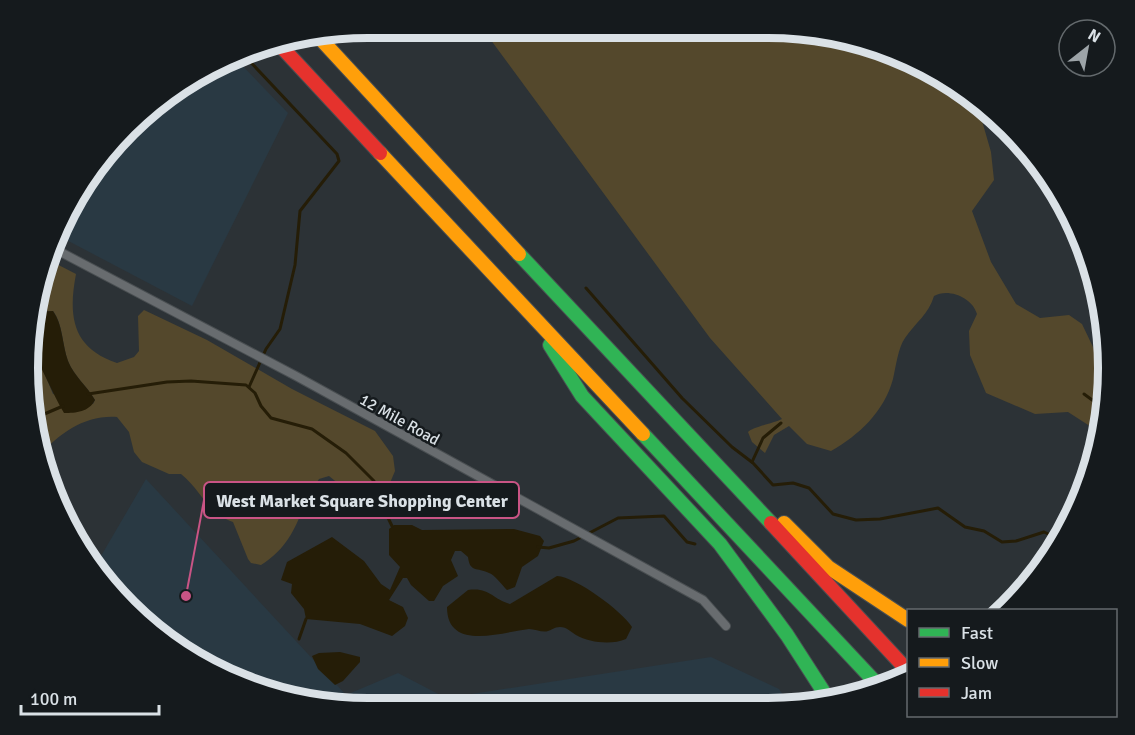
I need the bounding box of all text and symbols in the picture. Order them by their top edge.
north arrow [1057,18,1117,78]
text: N [1084,25,1104,47]
street label: 12 Mile Road [356,390,443,450]
callout: West Market Square Shopping Center [204,482,519,518]
text: West Market Square Shopping Center [216,490,509,512]
legend [907,609,1117,717]
text: Fast [961,622,993,644]
text: Slow [961,652,998,674]
scale bar [21,678,159,716]
text: Jam [961,682,992,704]
text: 100 m [30,688,77,710]

